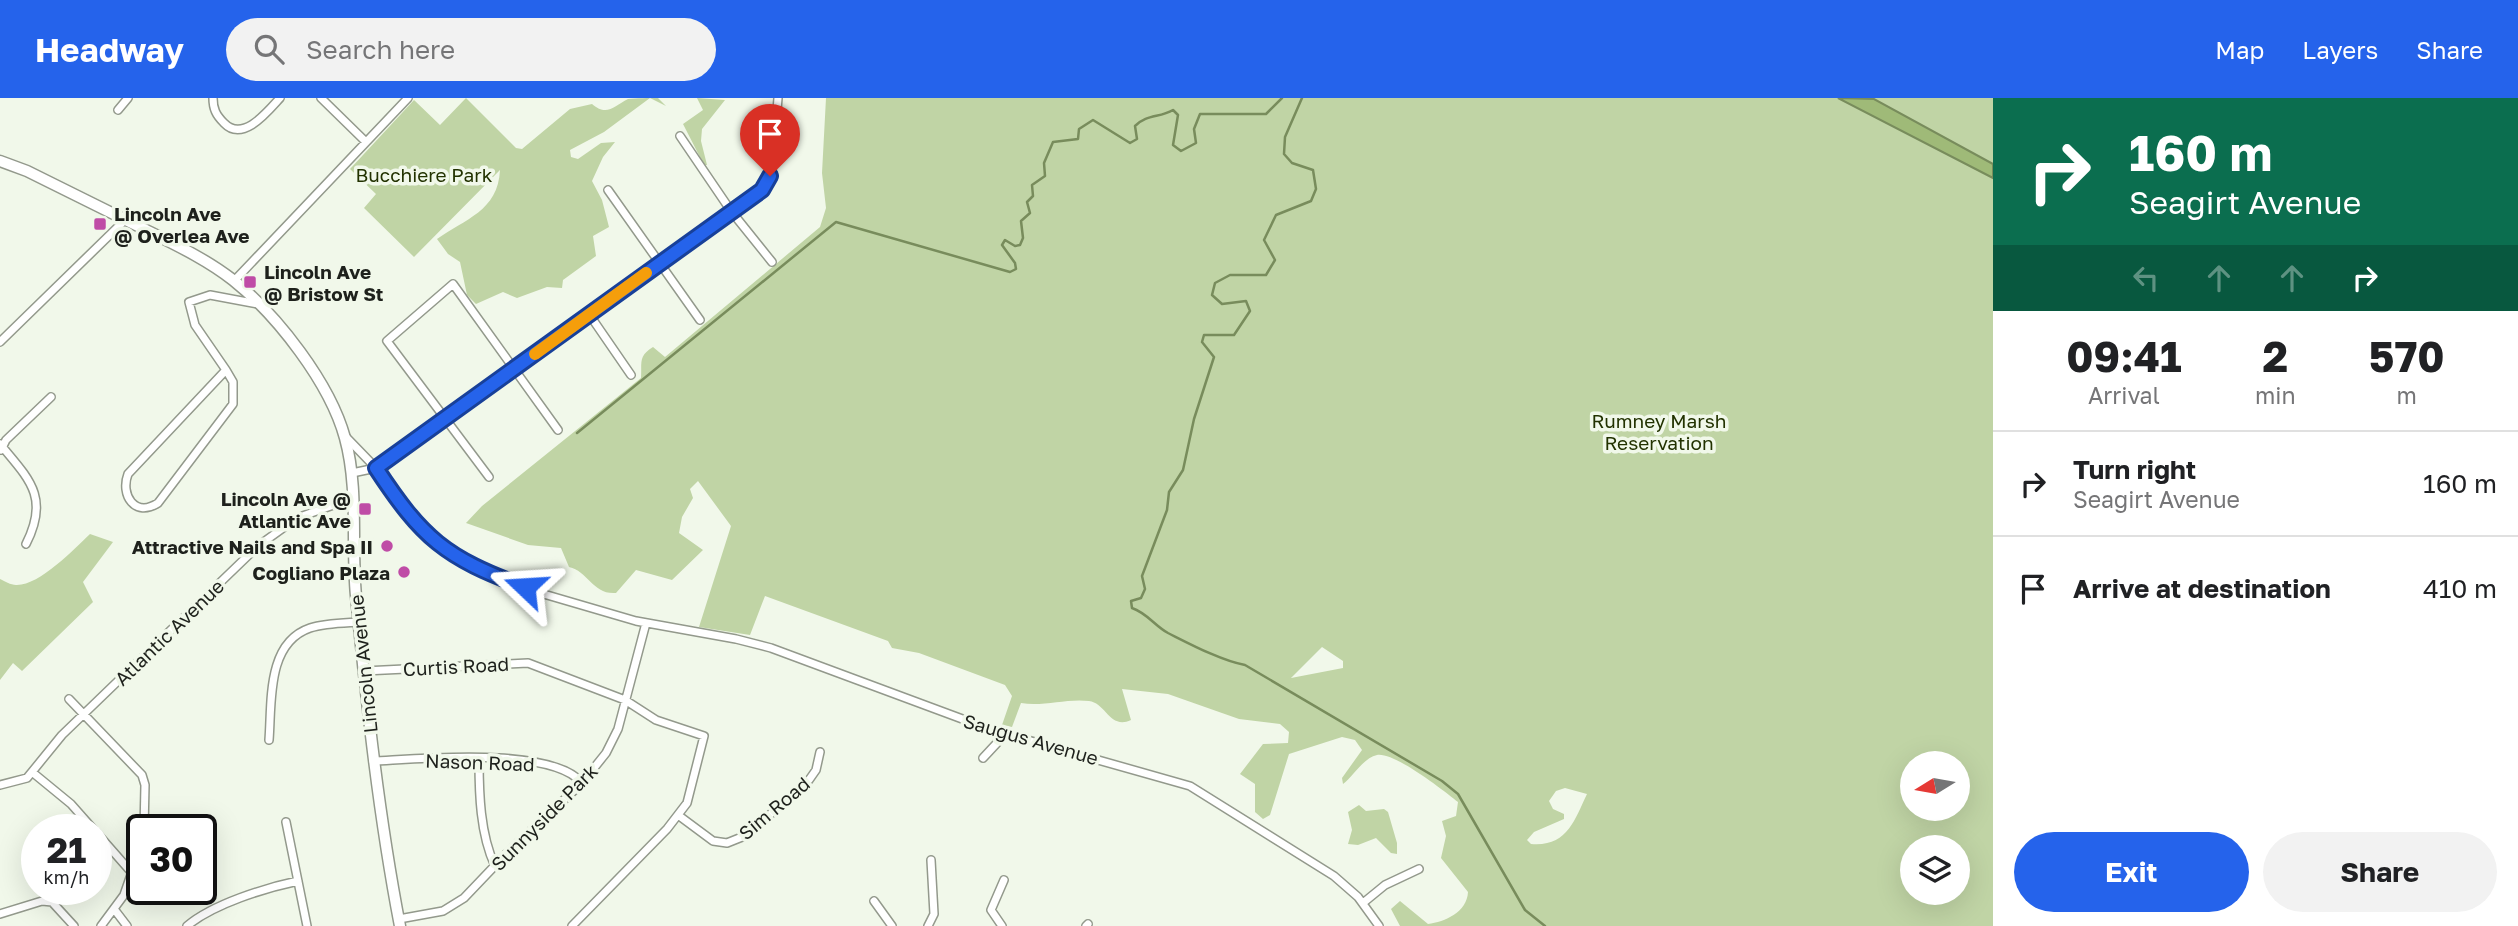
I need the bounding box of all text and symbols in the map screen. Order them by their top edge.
search box [226,18,716,81]
text: Headway [35,30,184,69]
icon: search [250,30,288,68]
text: Search here [306,34,455,65]
text: Map [2215,35,2264,64]
text: Layers [2302,35,2378,64]
text: Share [2416,35,2483,64]
pin [740,104,800,176]
icon: arrive [751,115,789,153]
text: 160 m [2129,123,2272,182]
icon: right [2014,126,2105,217]
park label: Bucchiere Park [356,163,493,186]
text: Seagirt Avenue [2129,183,2361,221]
place label: Lincoln Ave @ Overlea Ave [114,202,249,247]
marker: Lincoln Ave @ Overlea Ave [92,216,108,232]
icon: left [2127,259,2165,297]
icon: ahead [2200,259,2238,297]
icon: ahead [2273,259,2311,297]
icon: right [2346,259,2384,297]
place label: Lincoln Ave @ Bristow St [264,260,384,305]
marker: Lincoln Ave @ Bristow St [242,274,258,290]
text: 09:41 [2066,331,2182,381]
text: 2 [2262,331,2288,381]
text: 570 [2369,331,2445,381]
text: Arrival [2088,381,2160,409]
text: min [2255,381,2296,409]
text: m [2397,381,2417,409]
park label: Rumney Marsh Reservation [1592,409,1726,454]
text: Turn right [2073,454,2196,485]
icon: right [2014,465,2052,503]
text: 160 m [2423,468,2497,499]
text: Seagirt Avenue [2073,485,2240,513]
place label: Lincoln Ave @ Atlantic Ave [221,487,351,532]
marker: Lincoln Ave @ Atlantic Ave [357,501,373,517]
place label: Attractive Nails and Spa II [132,535,373,558]
marker: Attractive Nails and Spa II [379,538,395,554]
position arrow [488,550,562,624]
place label: Cogliano Plaza [252,561,390,584]
marker: Cogliano Plaza [396,564,412,580]
icon: arrive [2014,570,2052,608]
text: Arrive at destination [2073,573,2331,604]
text: 410 m [2423,573,2497,604]
street label: Atlantic Avenue [110,574,228,690]
street label: Lincoln Avenue [344,594,382,734]
street label: Curtis Road [402,652,510,680]
street label: Saugus Avenue [961,709,1101,769]
street label: Nason Road [425,749,535,775]
north arrow [1900,751,1970,821]
map controls [1900,751,1970,905]
street label: Sunnyside Park [486,759,602,875]
street label: Sim Road [734,772,814,844]
speed limit sign: 30 [126,814,217,905]
text: 21 [47,829,86,871]
button: Exit [2014,832,2249,912]
button: Share [2263,832,2497,912]
button: layers [1900,835,1970,905]
text: km/h [44,866,89,888]

